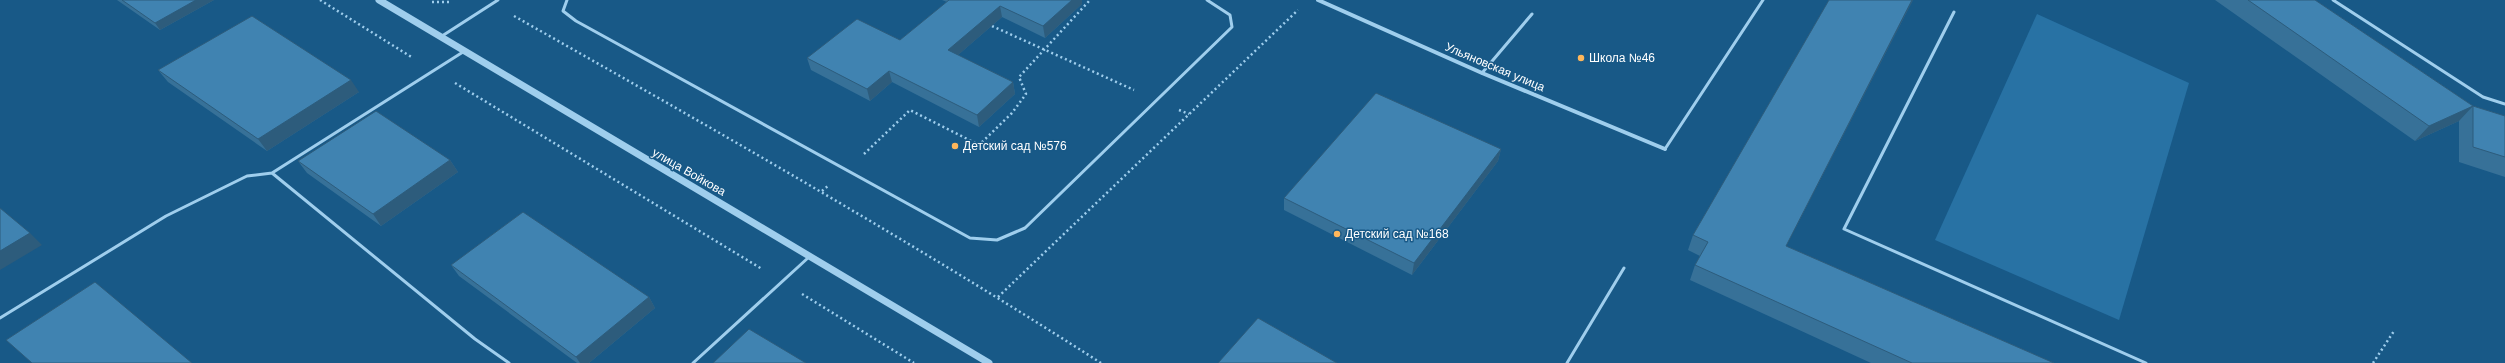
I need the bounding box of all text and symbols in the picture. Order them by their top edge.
street label: Ульяновская улица [1443,40,1547,94]
place label: Школа №46 [1589,51,1655,65]
marker: Школа №46 [1576,53,1586,63]
place label: Детский сад №576 [963,139,1067,153]
marker: Детский сад №576 [950,141,960,151]
street label: улица Войкова [650,145,729,199]
place label: Детский сад №168 [1345,227,1449,241]
marker: Детский сад №168 [1332,229,1342,239]

